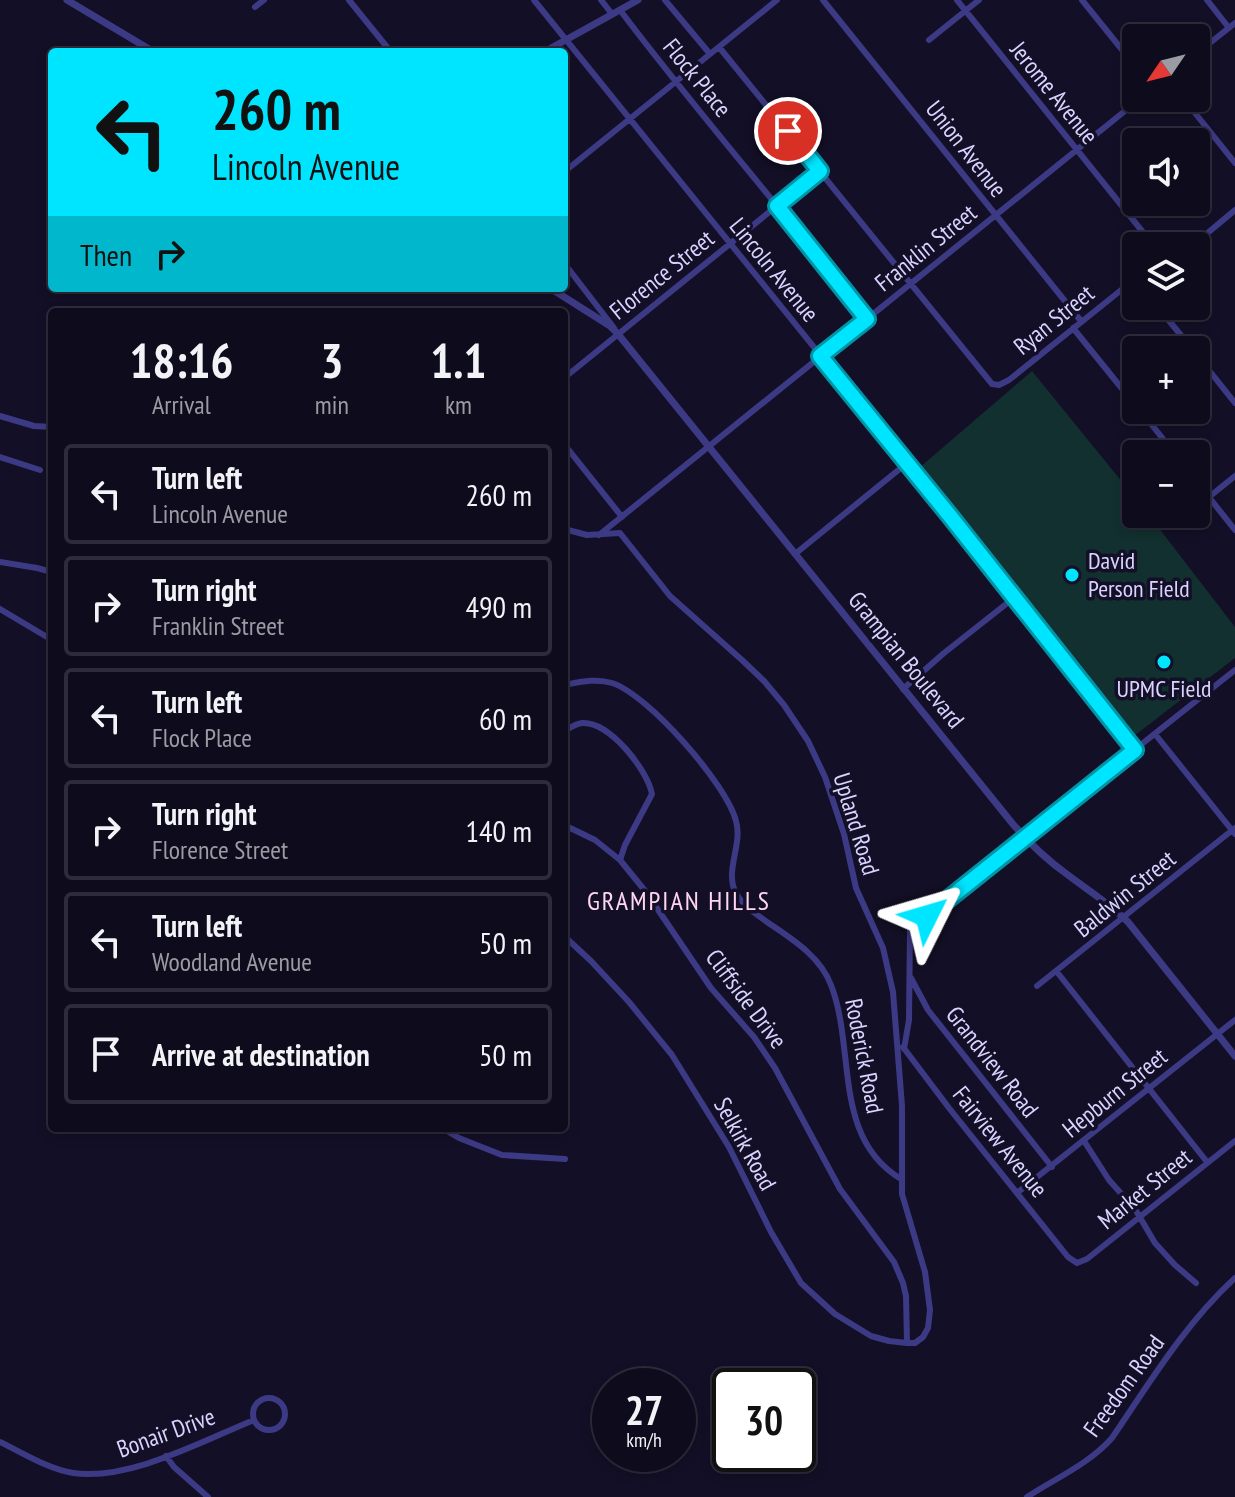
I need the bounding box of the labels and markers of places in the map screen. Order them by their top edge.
pin [754,97,822,165]
place label: David Person Field [1088,545,1190,604]
marker: David Person Field [1063,566,1081,584]
marker: UPMC Field [1155,653,1173,671]
place label: UPMC Field [1117,673,1211,704]

